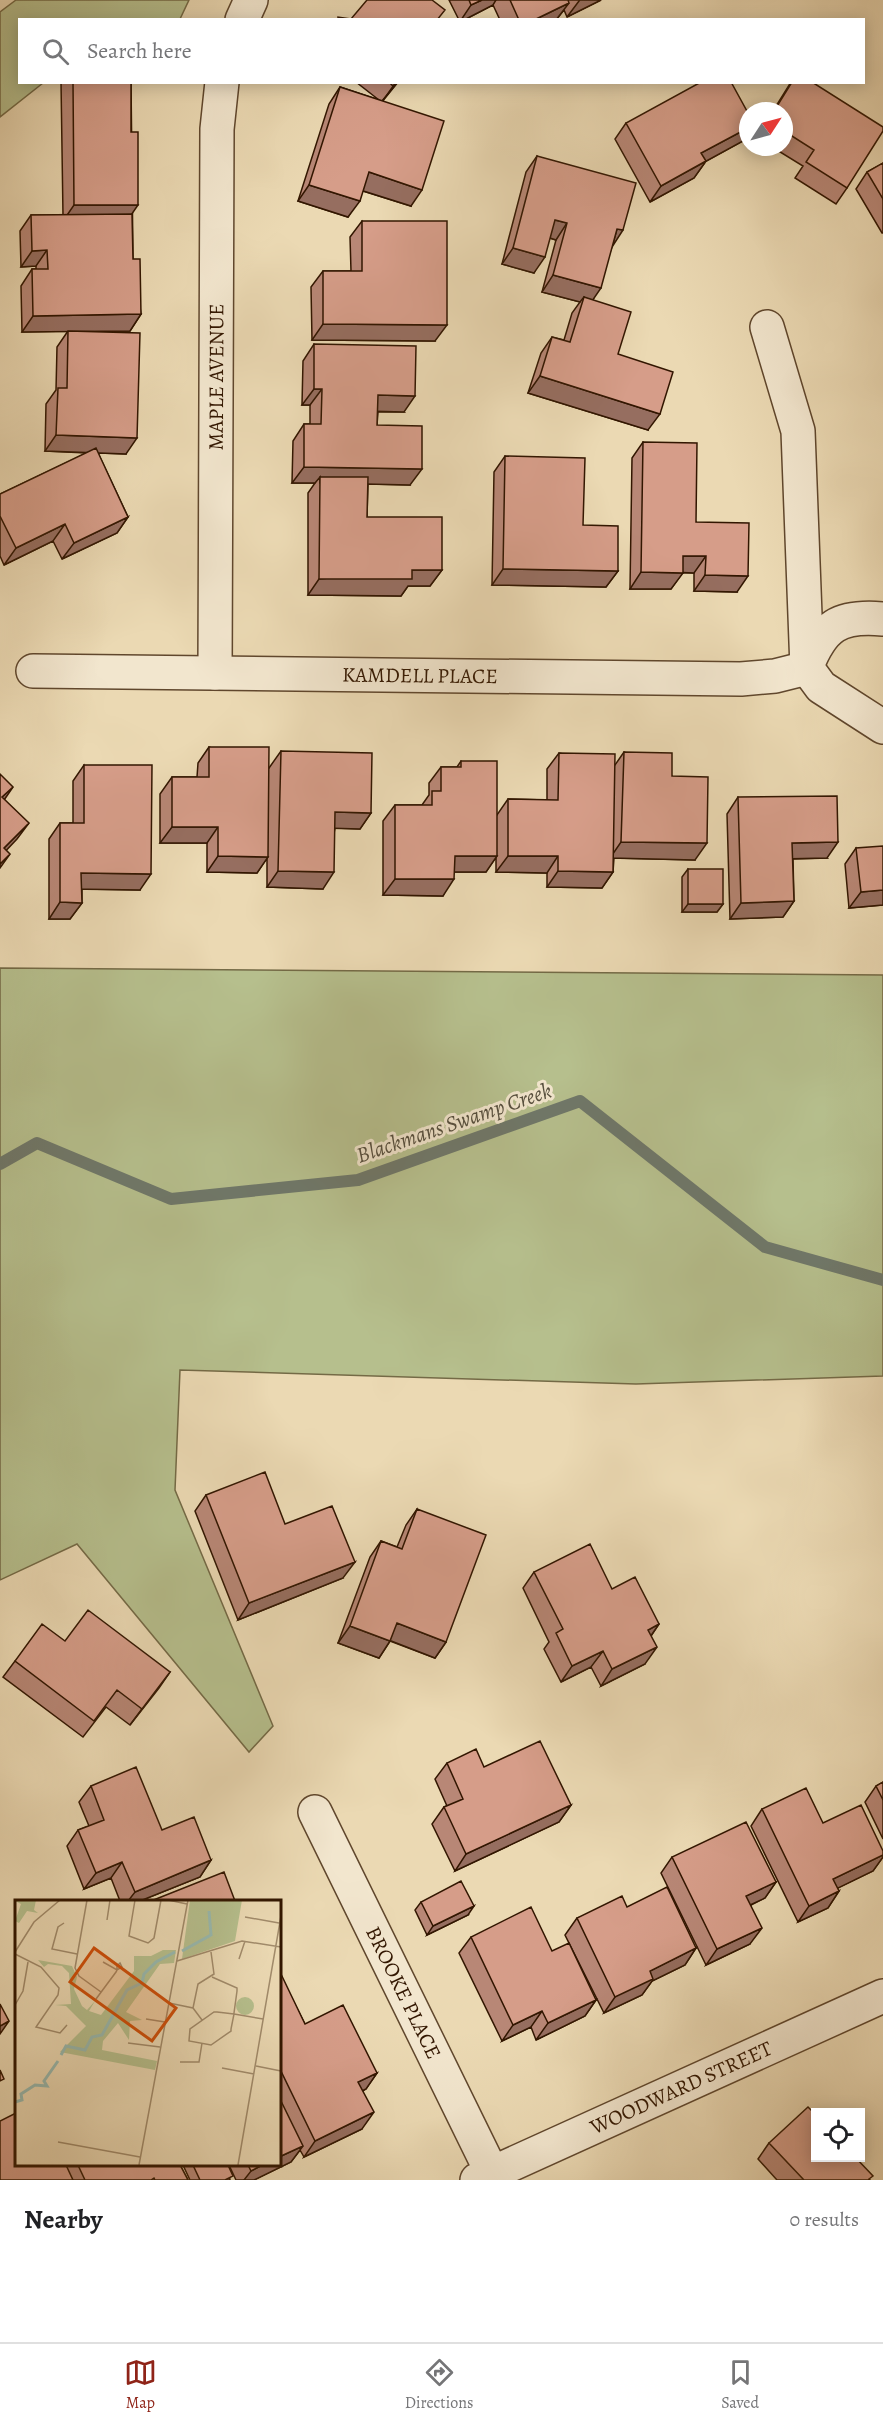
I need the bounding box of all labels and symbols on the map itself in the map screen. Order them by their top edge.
north arrow [739,102,793,156]
street label: MAPLE AVENUE [202,303,230,451]
street label: KAMDELL PLACE [342,660,498,690]
water label: Blackmans Swamp Creek [352,1075,556,1170]
inset map [15,1900,280,2165]
street label: BROOKE PLACE [359,1921,448,2063]
street label: WOODWARD STREET [585,2034,777,2141]

